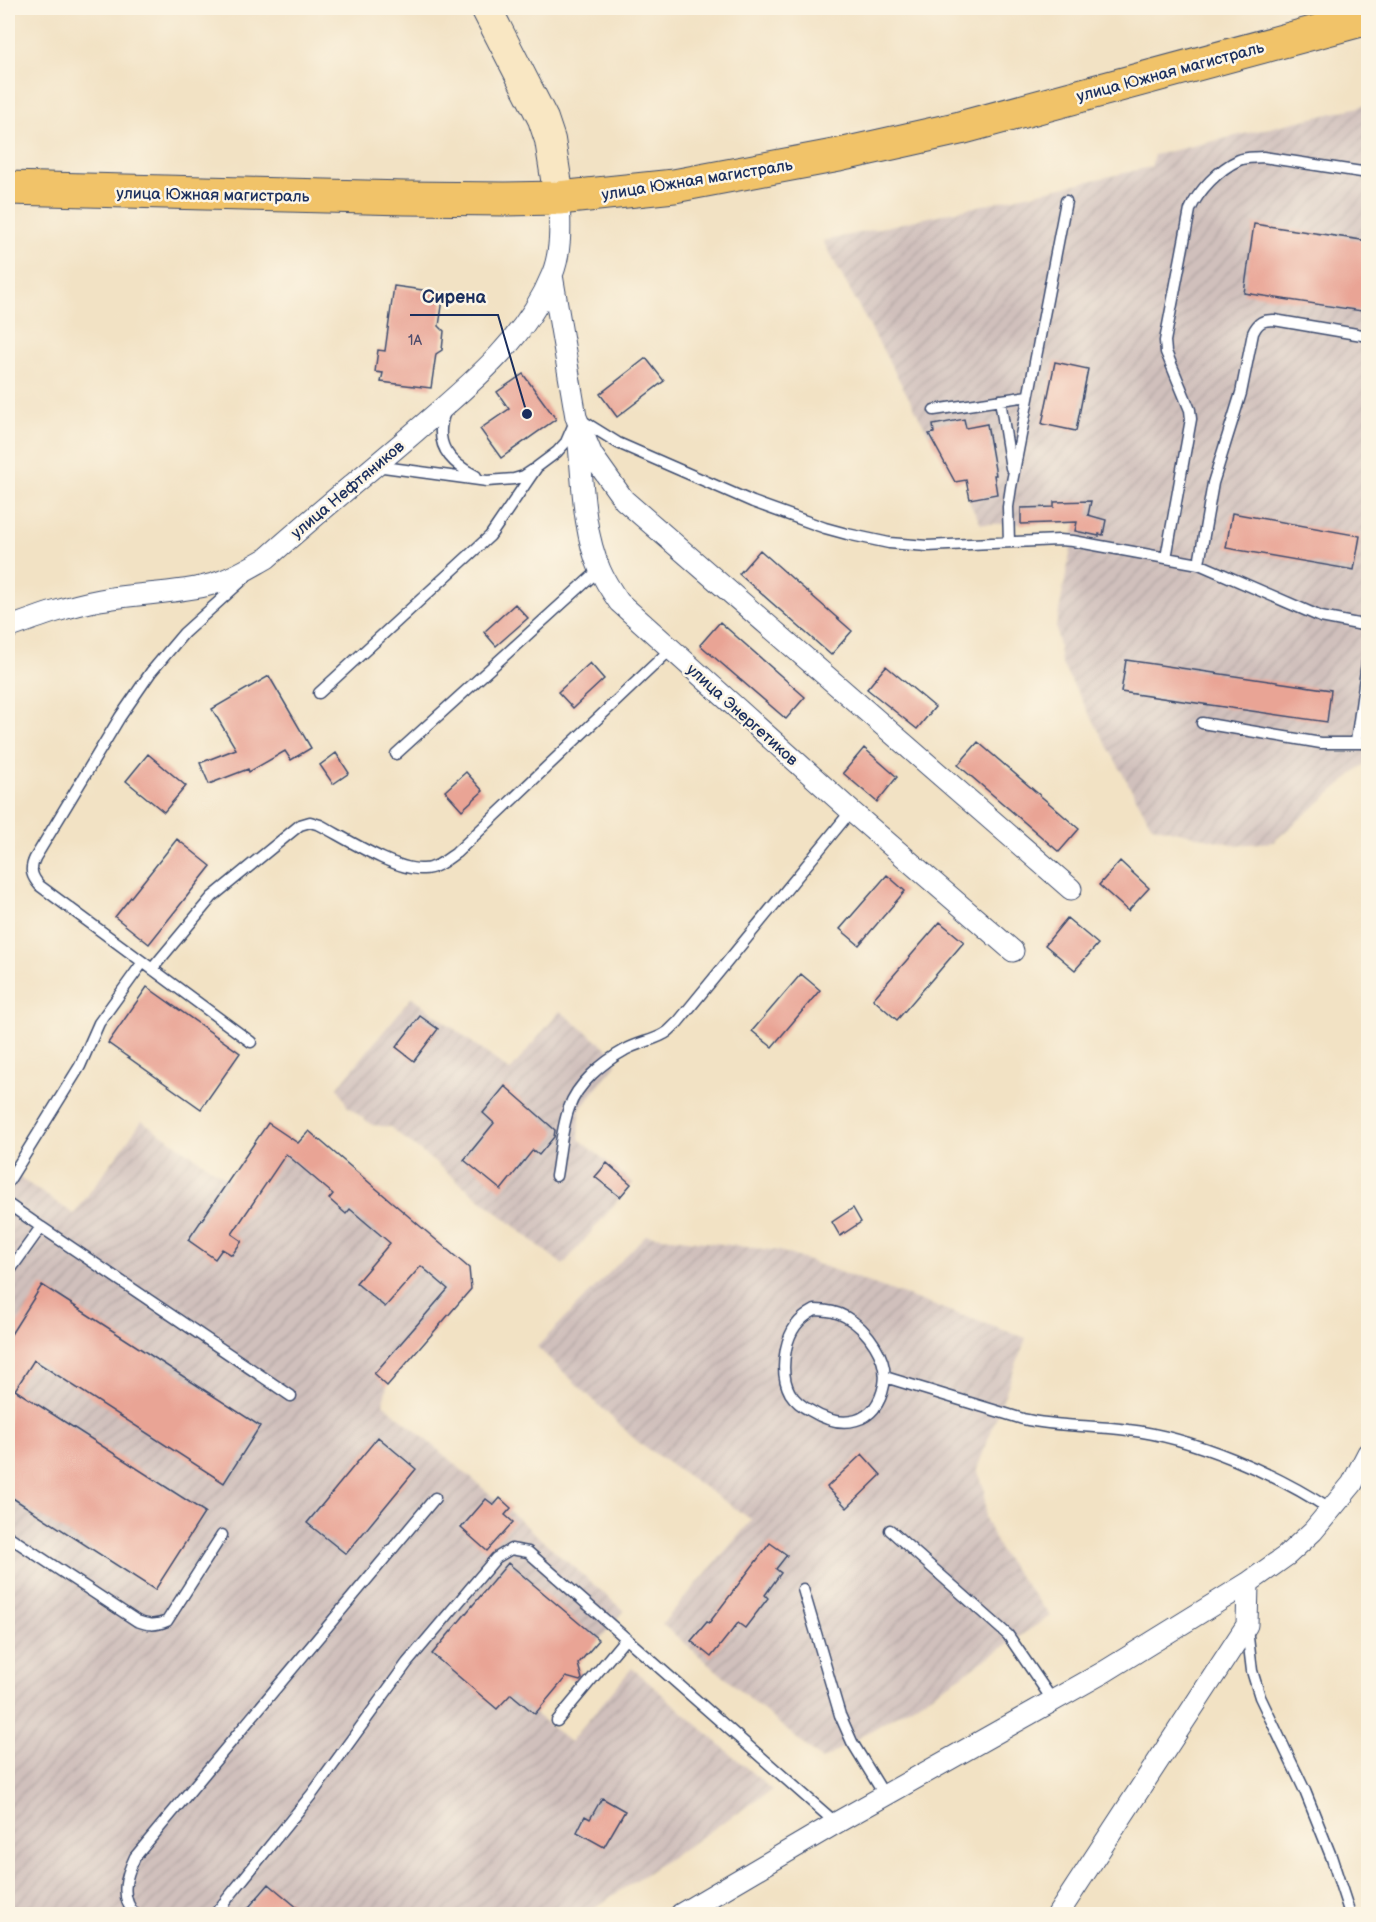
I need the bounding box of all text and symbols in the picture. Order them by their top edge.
street label: улица Южная магистраль [1075,38,1266,107]
street label: улица Южная магистраль [600,156,794,205]
street label: улица Южная магистраль [116,184,310,207]
callout: Сирена [410,279,498,315]
text: Сирена [422,287,487,308]
house number: 1А [408,332,422,349]
street label: улица Нефтяников [288,437,409,543]
street label: улица Энергетиков [683,660,802,770]

